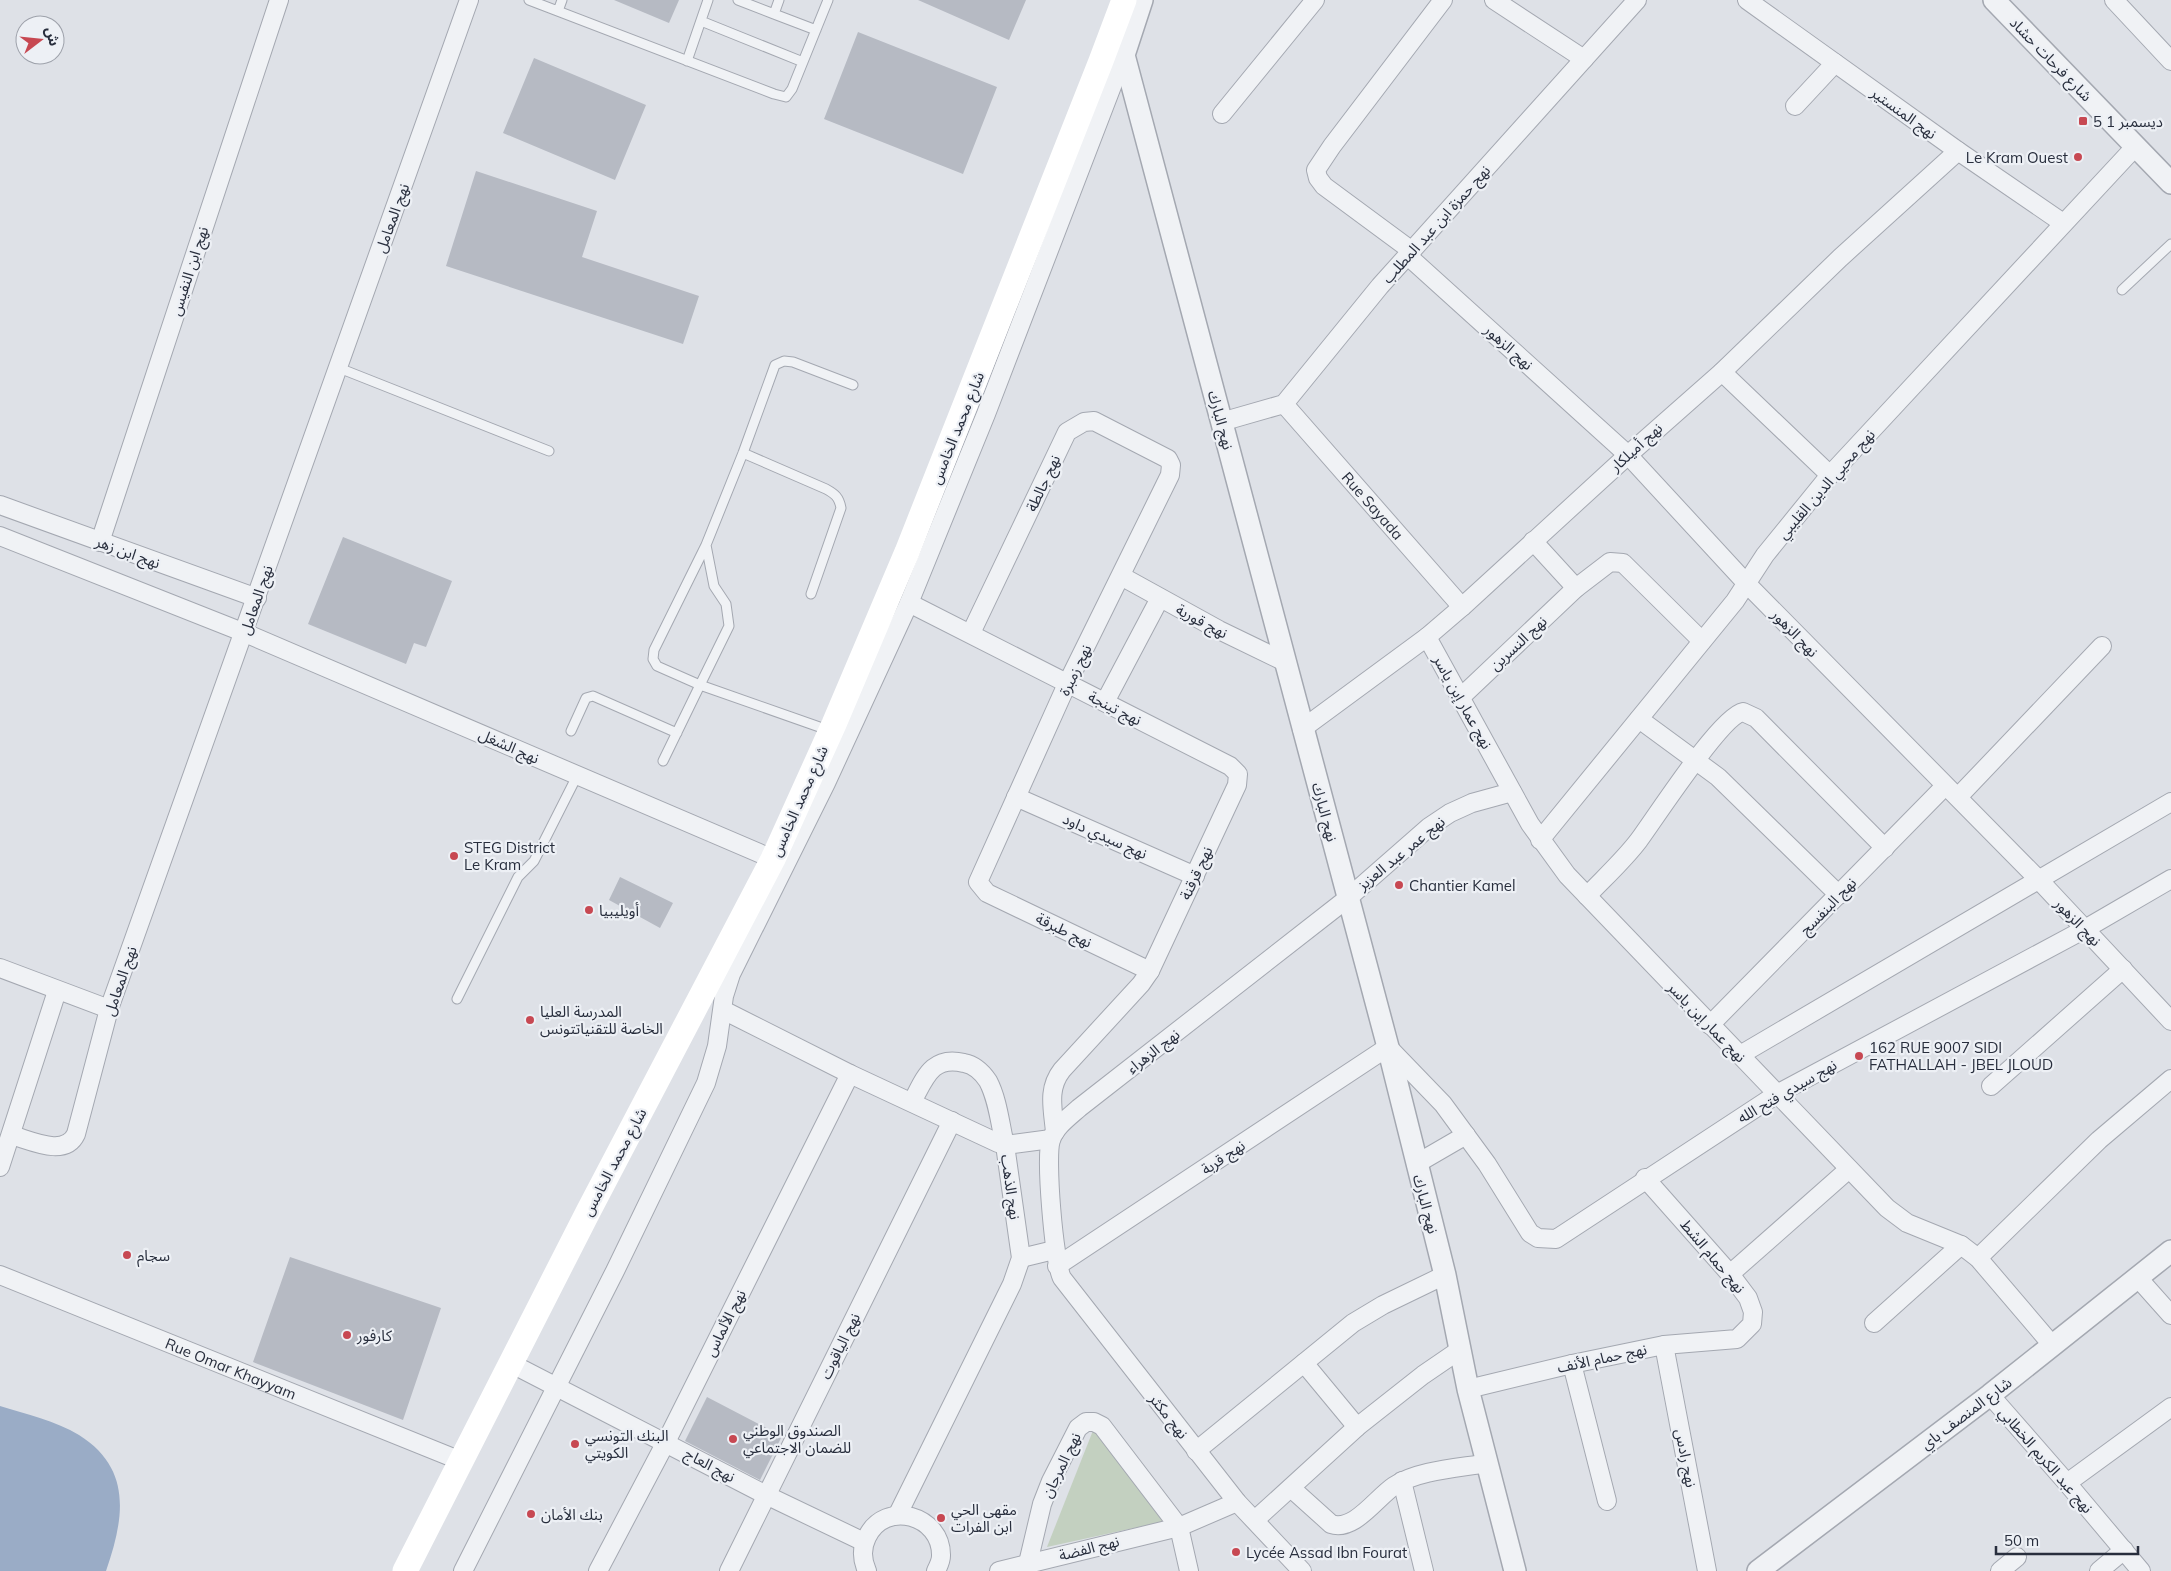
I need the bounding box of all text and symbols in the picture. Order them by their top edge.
street label: شارع فرحات حشاد [2004,13,2096,108]
north arrow [15,15,65,65]
text: ش [41,25,64,48]
street label: نهج المنستير [1865,82,1941,146]
place label: 5 ديسمبر 1 [2093,112,2163,131]
marker: 5 ديسمبر 1 [2077,115,2089,127]
place label: Le Kram Ouest [1966,148,2068,167]
marker: Le Kram Ouest [2072,151,2084,163]
street label: نهج حمزة ابن عبد المطلب [1378,161,1496,289]
street label: نهج المعامل [371,181,416,256]
street label: نهج ابن النفيس [166,224,215,319]
street label: نهج الزهور [1478,319,1537,376]
street label: شارع محمد الخامس [926,369,991,488]
street label: نهج البارك [1201,388,1238,453]
street label: نهج أميلكار [1605,418,1668,478]
street label: نهج محيي الدين القليبي [1773,425,1881,545]
street label: نهج جالطة [1022,452,1067,516]
street label: Rue Sayada [1338,468,1408,543]
street label: نهج ابن زهر [91,531,163,575]
street label: نهج المعامل [235,563,280,638]
street label: نهج قورية [1171,599,1231,645]
street label: نهج الزهور [1765,604,1822,663]
street label: نهج النسرين [1485,612,1553,677]
street label: نهج زمبرة [1054,641,1098,700]
street label: نهج عمار إبن ياسر [1426,651,1497,754]
street label: نهج تينجة [1084,687,1145,732]
street label: نهج الشغل [475,724,542,770]
street label: شارع محمد الخامس [766,742,835,861]
street label: نهج البارك [1305,780,1342,845]
street label: نهج سيدي داود [1059,809,1150,866]
street label: نهج عمر عبد العزيز [1353,812,1451,897]
place label: STEG District Le Kram [464,838,555,874]
street label: نهج قرقنة [1175,843,1219,904]
marker: STEG District Le Kram [448,850,460,862]
street label: نهج البنفسج [1796,873,1862,941]
place label: Chantier Kamel [1409,876,1516,895]
marker: Chantier Kamel [1393,879,1405,891]
street label: نهج الزهور [2048,893,2105,952]
place label: أويليبيا [599,901,639,920]
marker: أويليبيا [583,904,595,916]
street label: نهج طبرقة [1032,908,1095,954]
street label: نهج المعامل [99,944,144,1019]
street label: نهج عمار إبن ياسر [1661,977,1750,1068]
place label: المدرسة العليا الخاصة للتقنياتتونس [540,1002,663,1038]
marker: المدرسة العليا الخاصة للتقنياتتونس [524,1014,536,1026]
street label: نهج الزهراء [1123,1024,1185,1080]
place label: 162 RUE 9007 SIDI FATHALLAH - JBEL JLOUD [1869,1038,2053,1074]
marker: 162 RUE 9007 SIDI FATHALLAH - JBEL JLOUD [1853,1050,1865,1062]
street label: نهج سيدي فتح الله [1734,1055,1841,1130]
street label: شارع محمد الخامس [578,1105,653,1221]
street label: نهج قربة [1197,1135,1250,1181]
street label: نهج الذهب [994,1153,1025,1221]
street label: نهج البارك [1406,1172,1443,1237]
street label: نهج حمام الشط [1674,1215,1750,1299]
place label: سجام [137,1246,170,1267]
marker: سجام [121,1249,133,1261]
street label: نهج الألماس [700,1286,753,1361]
street label: نهج الياقوت [816,1310,867,1384]
place label: كارفور [356,1326,393,1345]
marker: كارفور [341,1329,353,1341]
street label: Rue Omar Khayyam [163,1333,299,1403]
street label: نهج حمام الأنف [1555,1339,1649,1380]
street label: شارع المنصف باي [1917,1373,2017,1456]
street label: نهج مكثر [1142,1389,1193,1444]
street label: نهج عبد الكريم الخطابي [1992,1403,2097,1519]
place label: الصندوق الوطني للضمان الاجتماعي [743,1421,851,1459]
place label: البنك التونسي الكويتي [585,1426,668,1464]
street label: نهج رادس [1668,1427,1701,1489]
street label: نهج المرجان [1037,1429,1088,1502]
marker: الصندوق الوطني للضمان الاجتماعي [727,1433,739,1445]
marker: البنك التونسي الكويتي [569,1438,581,1450]
street label: نهج العاج [680,1444,739,1489]
place label: مقهى الحي ابن الفرات [951,1500,1017,1536]
place label: بنك الأمان [541,1505,603,1524]
marker: بنك الأمان [525,1508,537,1520]
marker: مقهى الحي ابن الفرات [935,1512,947,1524]
scale bar [1996,1524,2138,1556]
street label: نهج الفضة [1057,1531,1122,1568]
text: 50 m [2004,1531,2039,1550]
place label: Lycée Assad Ibn Fourat [1246,1543,1407,1562]
marker: Lycée Assad Ibn Fourat [1230,1546,1242,1558]

